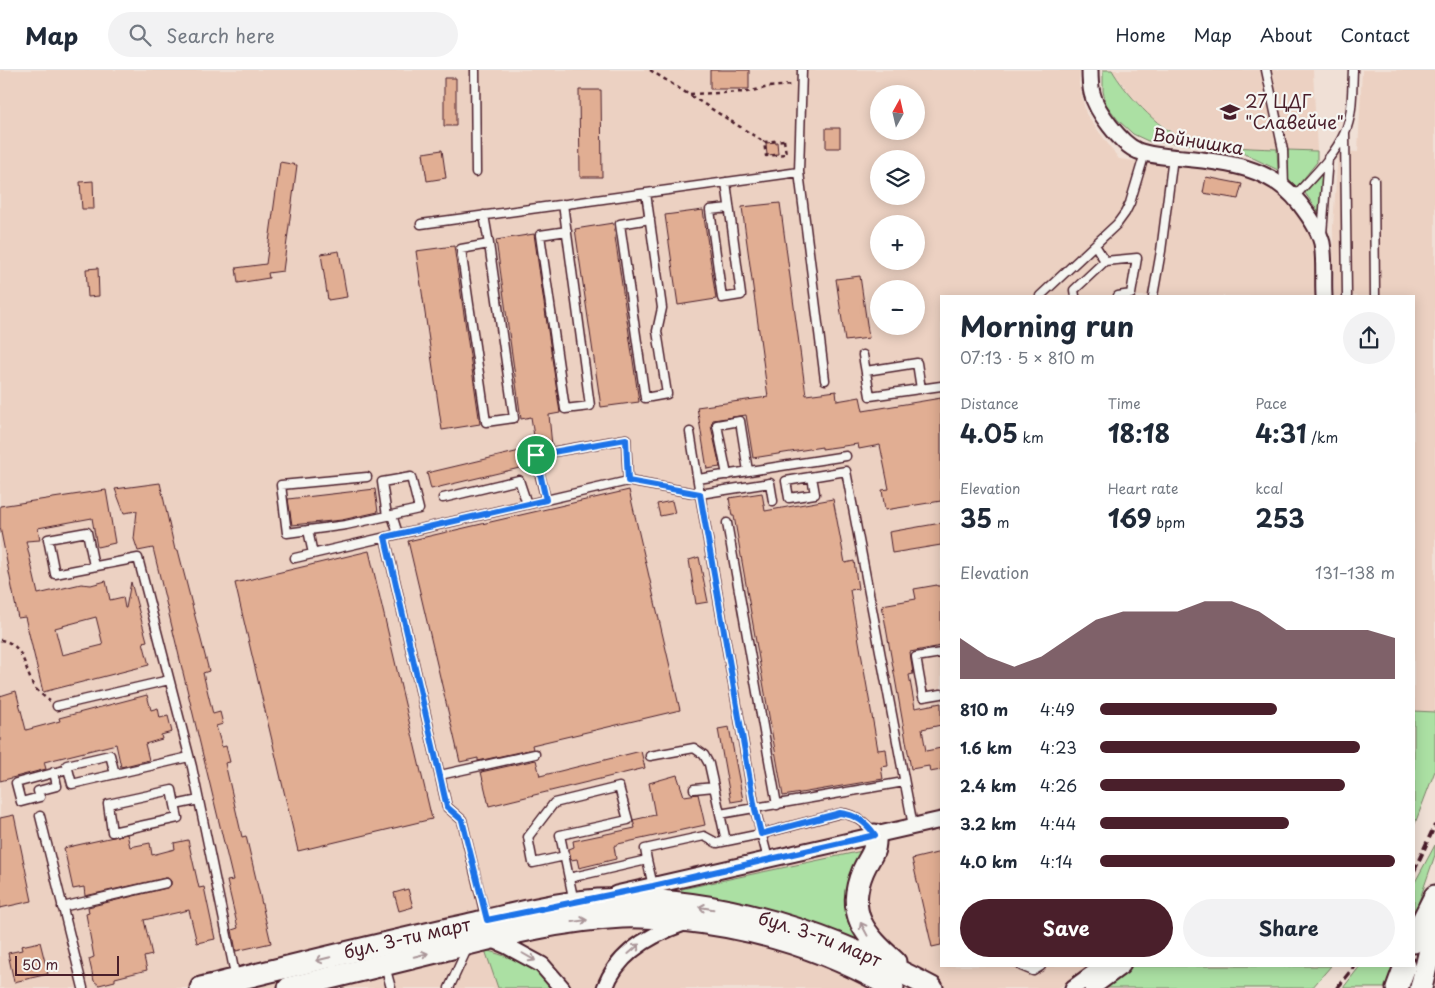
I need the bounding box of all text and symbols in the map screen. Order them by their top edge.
search box [108,12,458,57]
text: Map [25,17,78,53]
icon: search [126,21,154,49]
text: Search here [166,21,275,49]
text: Home [1115,21,1165,48]
text: Map [1193,21,1232,48]
text: About [1260,21,1312,48]
text: Contact [1340,21,1410,48]
north arrow [870,85,925,140]
map controls [870,85,925,335]
place label: 27 ЦДГ "Славейче" [1245,87,1344,135]
school or university icon: 27 ЦДГ "Славейче" [1219,101,1241,123]
street label: Войнишка [1151,120,1246,161]
button: layers [870,150,925,205]
button: + [870,215,925,270]
button: − [870,280,925,335]
text: Morning run [960,304,1134,347]
button: share [1343,312,1395,364]
text: 07:13 · 5 × 810 m [960,345,1095,369]
text: Distance [960,393,1019,414]
text: Time [1108,393,1141,414]
text: Pace [1255,393,1287,414]
text: 4.05 [960,414,1018,452]
text: 18:18 [1108,414,1170,452]
text: 4:31 [1255,414,1307,452]
text: km [1018,427,1044,448]
text: /km [1307,427,1338,448]
pin [515,434,557,476]
icon: arrive [522,441,550,469]
text: Elevation [960,478,1020,499]
text: Heart rate [1108,478,1178,499]
text: kcal [1255,478,1283,499]
text: 35 [960,499,992,537]
text: 169 [1108,499,1152,537]
text: 253 [1255,499,1305,537]
text: m [992,512,1010,533]
text: bpm [1152,512,1185,533]
text: Elevation [960,560,1029,584]
text: 131–138 m [1315,560,1395,584]
text: 810 m [960,697,1008,721]
text: 4:49 [1040,697,1075,721]
text: 1.6 km [960,735,1012,759]
text: 4:23 [1040,735,1077,759]
text: 2.4 km [960,773,1016,797]
text: 4:26 [1040,773,1077,797]
text: 3.2 km [960,811,1017,835]
text: 4:44 [1040,811,1076,835]
text: 4.0 km [960,849,1017,873]
text: 4:14 [1040,849,1073,873]
button: Save [960,899,1173,957]
button: Share [1183,899,1395,957]
one-way arrow [698,902,714,912]
street label: бул. 3-ти март [756,903,887,973]
street label: бул. 3-ти март [341,910,473,965]
one-way arrow [572,916,588,926]
one-way arrow [859,921,869,936]
one-way arrow [627,944,640,955]
one-way arrow [413,950,429,959]
scale bar [15,953,119,976]
one-way arrow [522,953,536,963]
text: 50 m [22,954,58,975]
one-way arrow [315,955,331,964]

